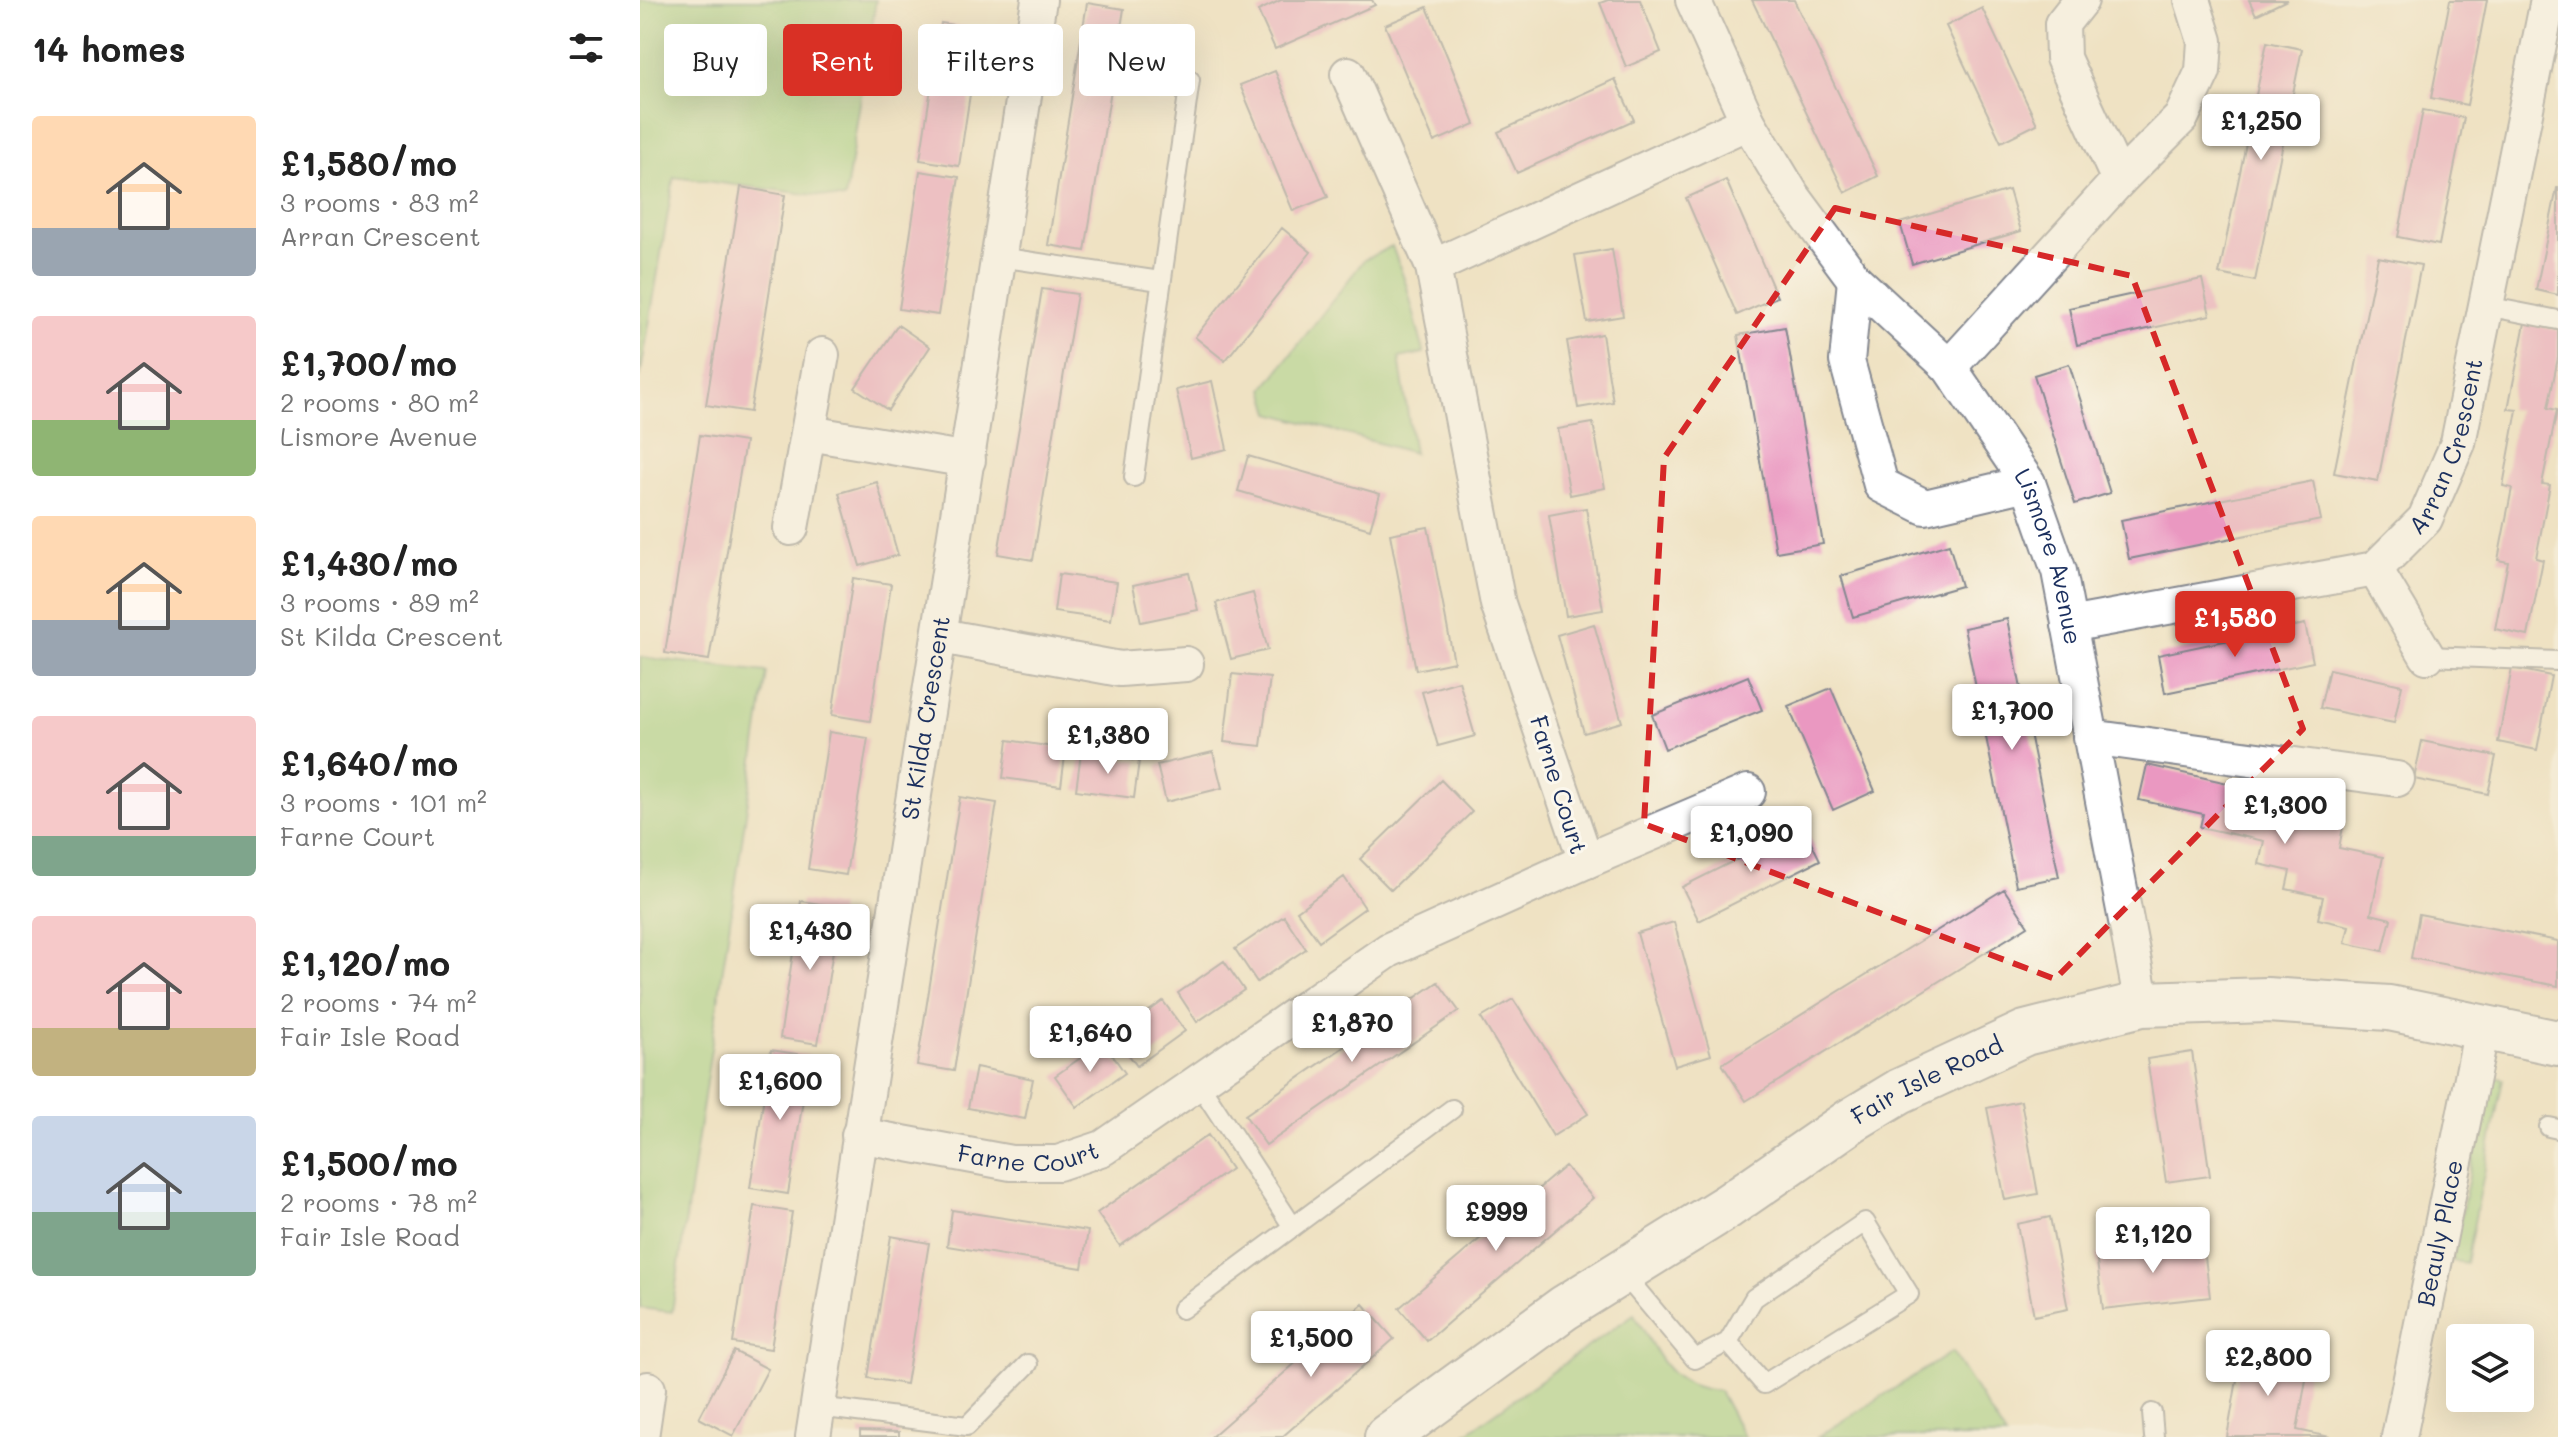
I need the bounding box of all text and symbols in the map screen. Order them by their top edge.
chip: Buy [664,24,767,96]
chip: Rent [783,24,902,96]
chip: Filters [918,24,1063,96]
chip: New [1079,24,1195,96]
text: 14 homes [32,26,186,71]
icon: filters [564,26,608,70]
pin: £1,250 [2196,94,2326,162]
text: £1,250 [2220,103,2302,137]
text: £1,580/mo [280,140,457,185]
icon: home [96,148,192,244]
text: 3 rooms · 83 m² [280,185,479,219]
text: Arran Crescent [280,219,481,253]
text: £1,700/mo [280,340,457,385]
icon: home [96,348,192,444]
street label: Arran Crescent [2401,355,2489,541]
text: 2 rooms · 80 m² [280,385,479,419]
text: Lismore Avenue [280,419,478,453]
street label: Lismore Avenue [2008,461,2090,647]
text: £1,430/mo [280,540,458,585]
icon: home [96,548,192,644]
text: 3 rooms · 89 m² [280,585,479,619]
pin: £1,580 [2170,591,2300,659]
text: £1,580 [2193,600,2277,634]
street label: St Kilda Crescent [893,613,956,822]
text: St Kilda Crescent [280,619,503,653]
pin: £1,700 [1947,684,2077,752]
text: £1,700 [1970,693,2054,727]
pin: £1,380 [1043,708,1173,776]
street label: Farne Court [1524,711,1595,858]
text: £1,380 [1066,717,1150,751]
text: £1,640/mo [280,740,458,785]
icon: home [96,748,192,844]
pin: £1,300 [2220,778,2350,846]
text: 3 rooms · 101 m² [280,785,487,819]
text: £1,300 [2243,787,2327,821]
pin: £1,090 [1686,806,1816,874]
text: £1,090 [1709,815,1793,849]
text: Farne Court [280,819,435,853]
pin: £1,430 [745,904,875,972]
text: £1,430 [768,913,852,947]
text: £1,120/mo [280,940,450,985]
icon: home [96,948,192,1044]
text: 2 rooms · 74 m² [280,985,477,1019]
pin: £1,870 [1287,996,1417,1064]
text: £1,870 [1311,1005,1394,1039]
pin: £1,640 [1025,1006,1155,1074]
text: £1,640 [1048,1015,1132,1049]
text: Fair Isle Road [280,1019,460,1053]
street label: Fair Isle Road [1845,1028,2007,1131]
pin: £1,600 [715,1054,845,1122]
text: £1,600 [738,1063,822,1097]
street label: Farne Court [955,1134,1102,1177]
text: £1,500/mo [280,1140,458,1185]
icon: home [96,1148,192,1244]
street label: Beauly Place [2409,1157,2469,1309]
text: 2 rooms · 78 m² [280,1185,477,1219]
pin: £999 [1449,1185,1543,1253]
text: £999 [1464,1194,1528,1228]
pin: £1,120 [2088,1207,2218,1275]
text: £1,120 [2114,1216,2192,1250]
text: Fair Isle Road [280,1219,460,1253]
pin: £1,500 [1246,1311,1376,1379]
text: £1,500 [1269,1320,1353,1354]
map controls [2446,1324,2534,1412]
button: layers [2446,1324,2534,1412]
pin: £2,800 [2203,1330,2333,1398]
text: £2,800 [2224,1339,2312,1373]

